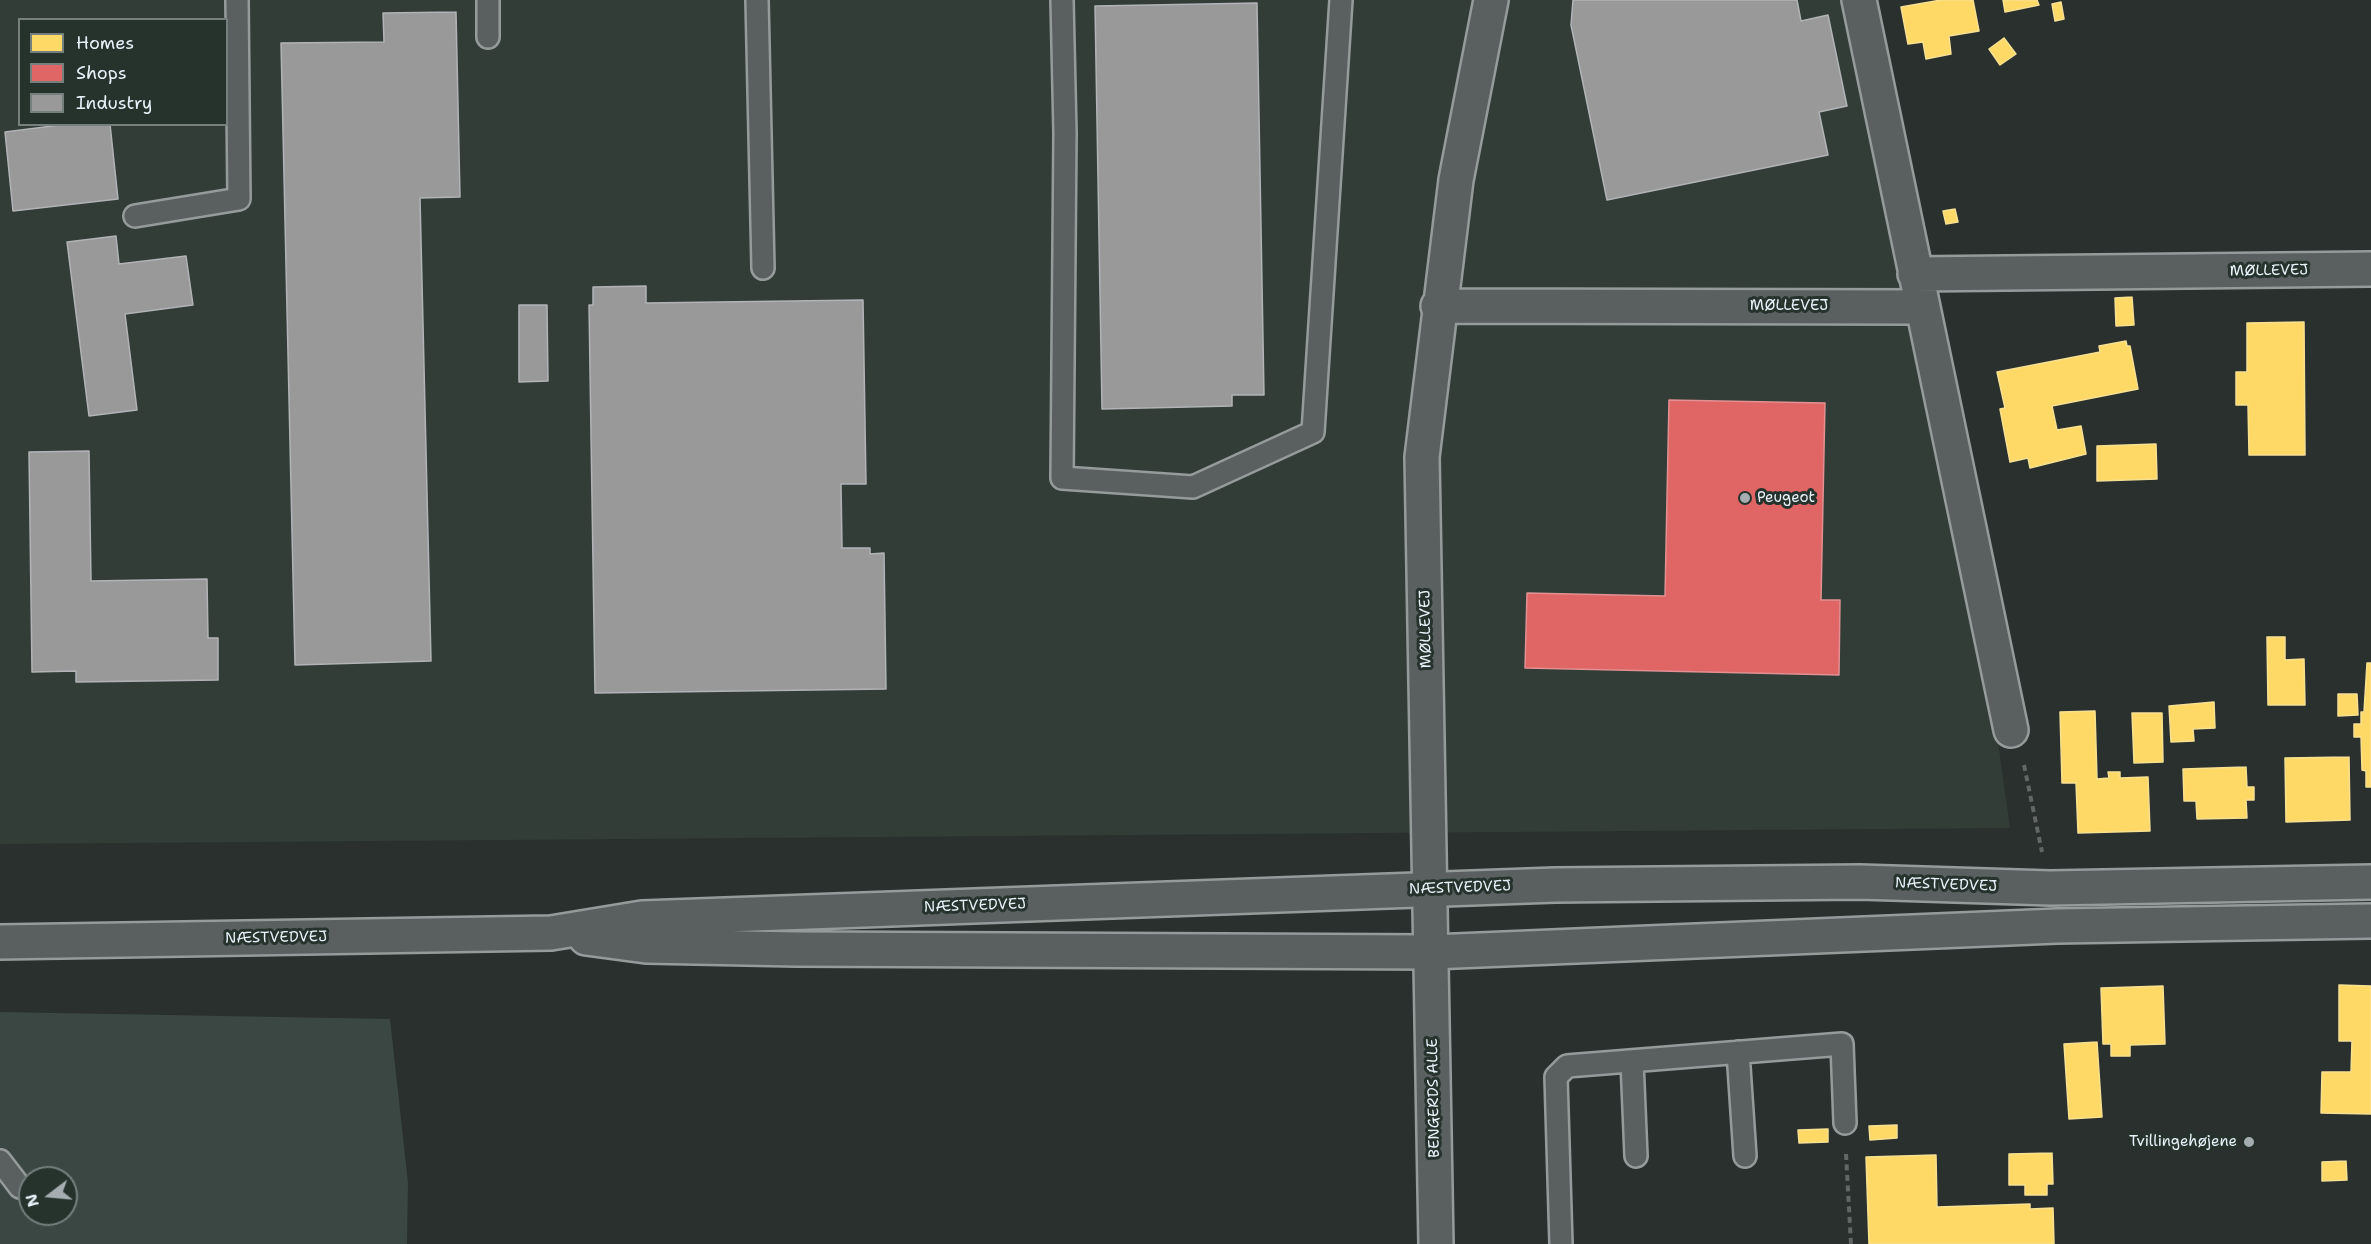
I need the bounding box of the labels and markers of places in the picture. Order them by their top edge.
place label: Peugeot [1757,489,1815,507]
marker: Peugeot [1738,491,1752,505]
place label: Tvillingehøjene [2129,1133,2237,1151]
marker: Tvillingehøjene [2242,1135,2256,1149]

